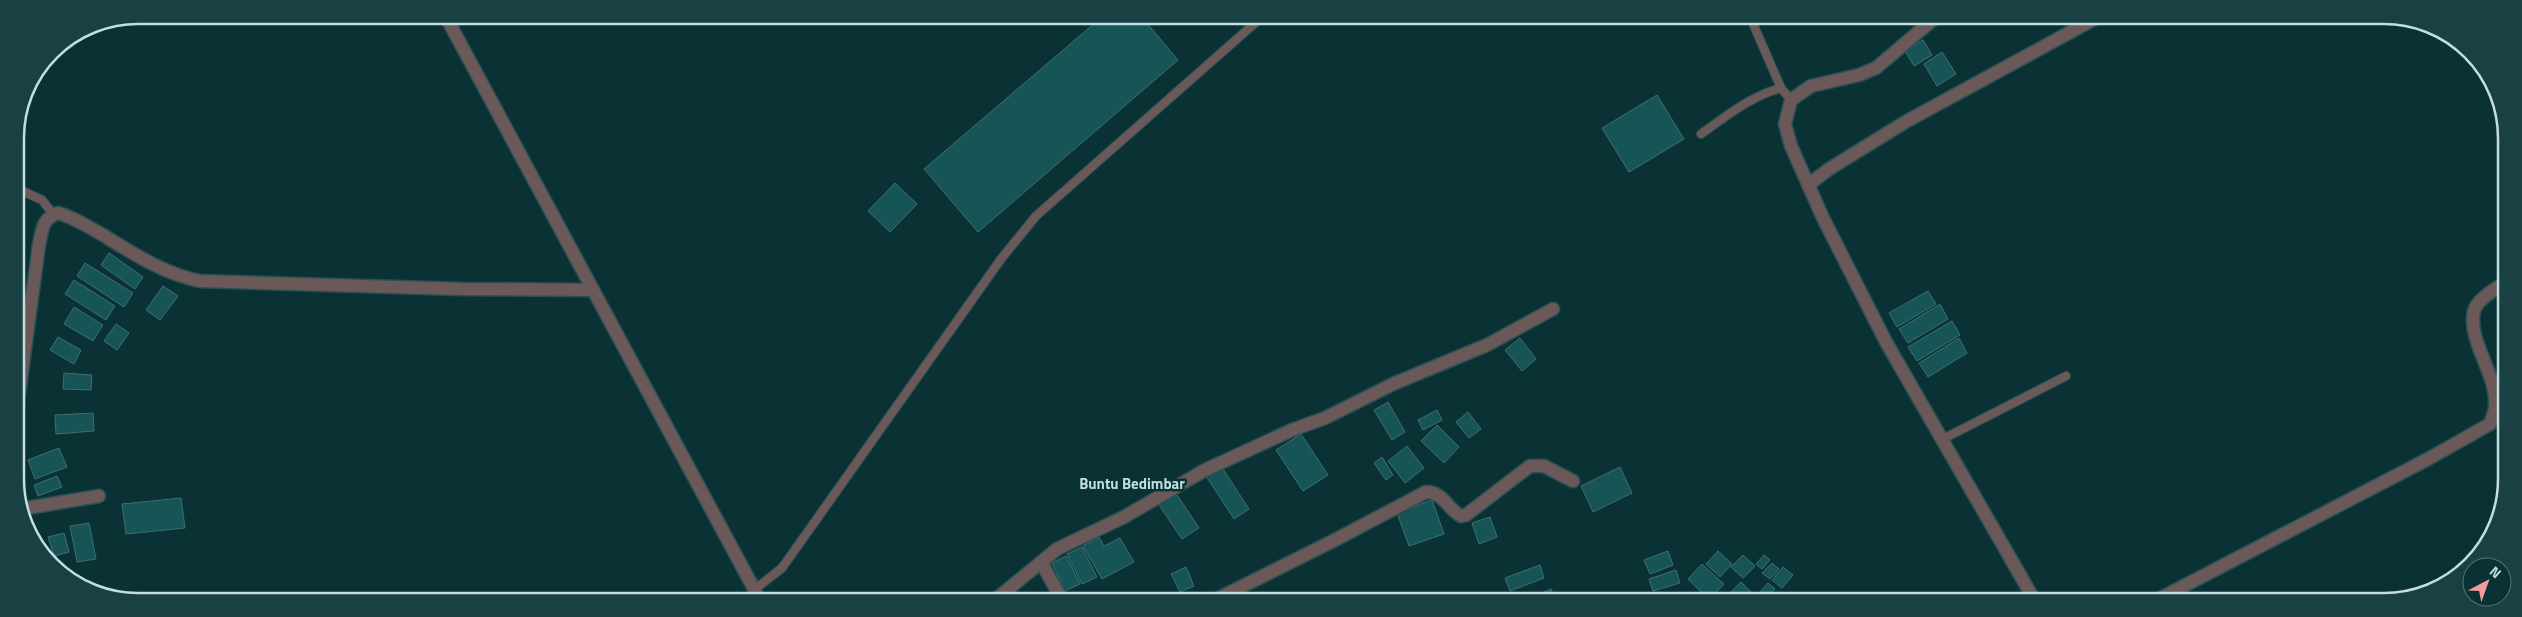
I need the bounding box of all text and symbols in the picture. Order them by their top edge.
district label: Buntu Bedimbar [1079,472,1185,495]
north arrow [2462,557,2512,607]
text: N [2485,561,2506,583]

